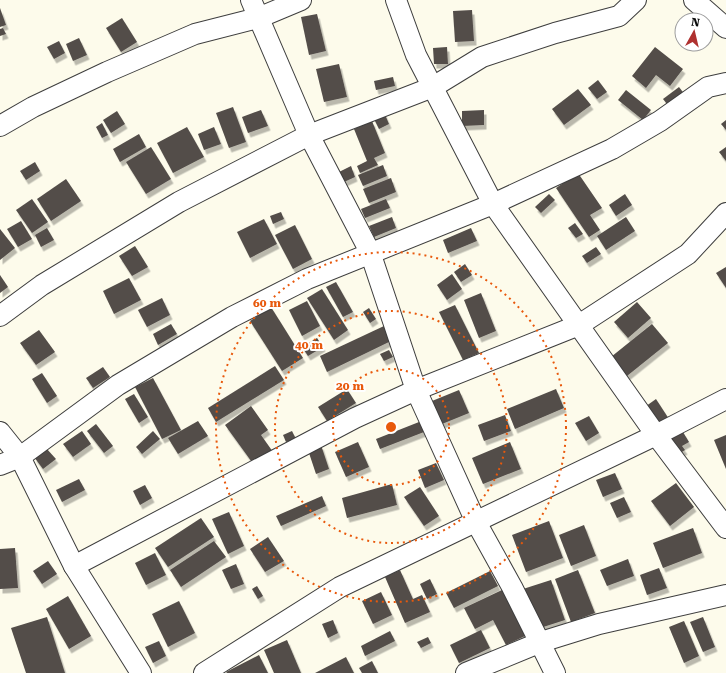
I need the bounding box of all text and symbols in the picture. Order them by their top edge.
north arrow [674,12,714,52]
text: N [690,16,701,30]
text: 60 m [253,296,281,310]
text: 40 m [295,338,323,352]
text: 20 m [336,379,364,393]
centre of rings [384,420,398,434]

